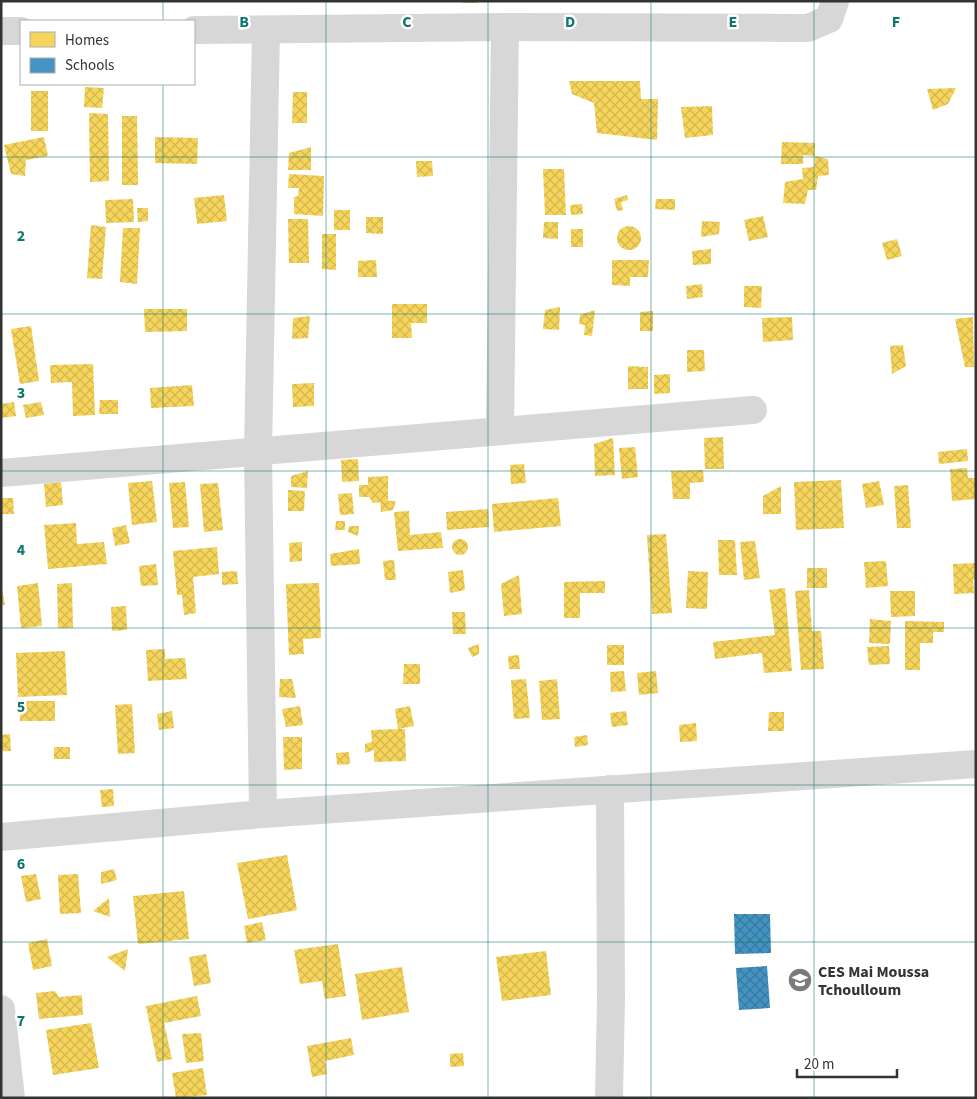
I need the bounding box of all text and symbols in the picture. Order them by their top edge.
text: B [239,11,249,33]
text: C [402,11,412,33]
text: D [565,11,575,33]
text: E [729,11,737,33]
text: F [892,11,900,33]
legend [20,20,195,85]
text: Homes [65,30,109,51]
text: Schools [65,55,114,76]
text: 2 [17,225,25,247]
text: 3 [17,382,25,404]
text: 4 [17,539,26,561]
text: 5 [17,696,25,718]
text: 6 [17,853,25,875]
place label: CES Mai Moussa Tchoulloum [818,961,929,1001]
school or university icon: CES Mai Moussa Tchoulloum [787,967,813,993]
text: 7 [17,1010,25,1032]
scale bar [797,1046,897,1078]
text: 20 m [804,1054,834,1075]

